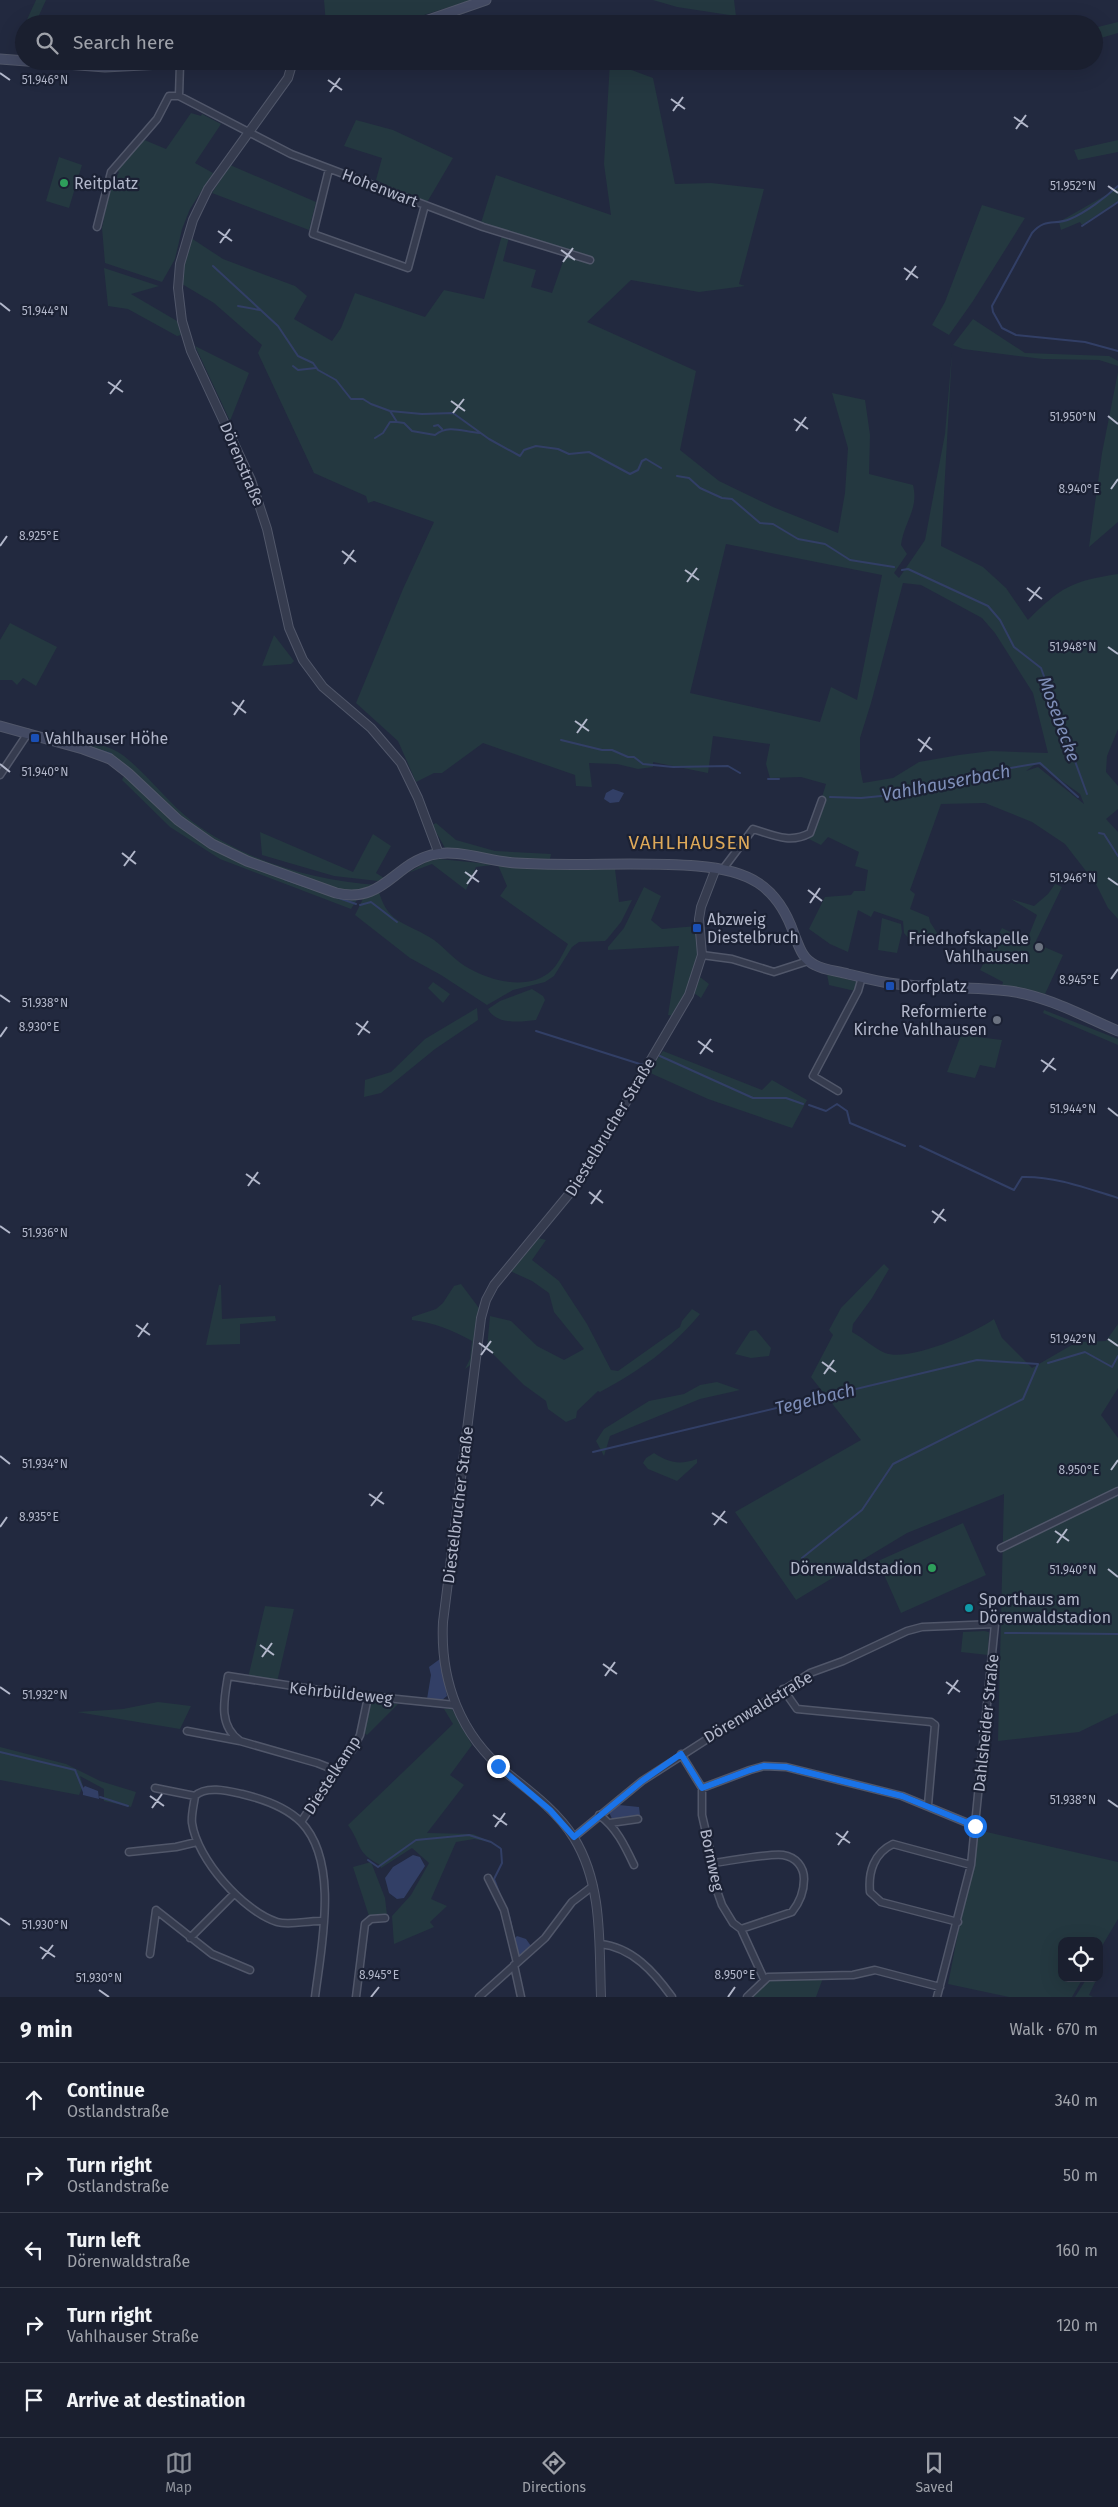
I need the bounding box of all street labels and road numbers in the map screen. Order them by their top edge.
street label: Hohenwart [339,165,421,211]
street label: Dörenstraße [216,419,268,509]
street label: Diestelbrucher Straße [561,1054,659,1200]
street label: Diestelbrucher Straße [439,1425,477,1585]
street label: Dahlsheider Straße [969,1653,1003,1793]
street label: Dörenwaldstraße [700,1667,816,1747]
street label: Kehrbüldeweg [288,1678,394,1708]
street label: Diestelkamp [300,1732,364,1818]
street label: Bornweg [696,1827,728,1894]

